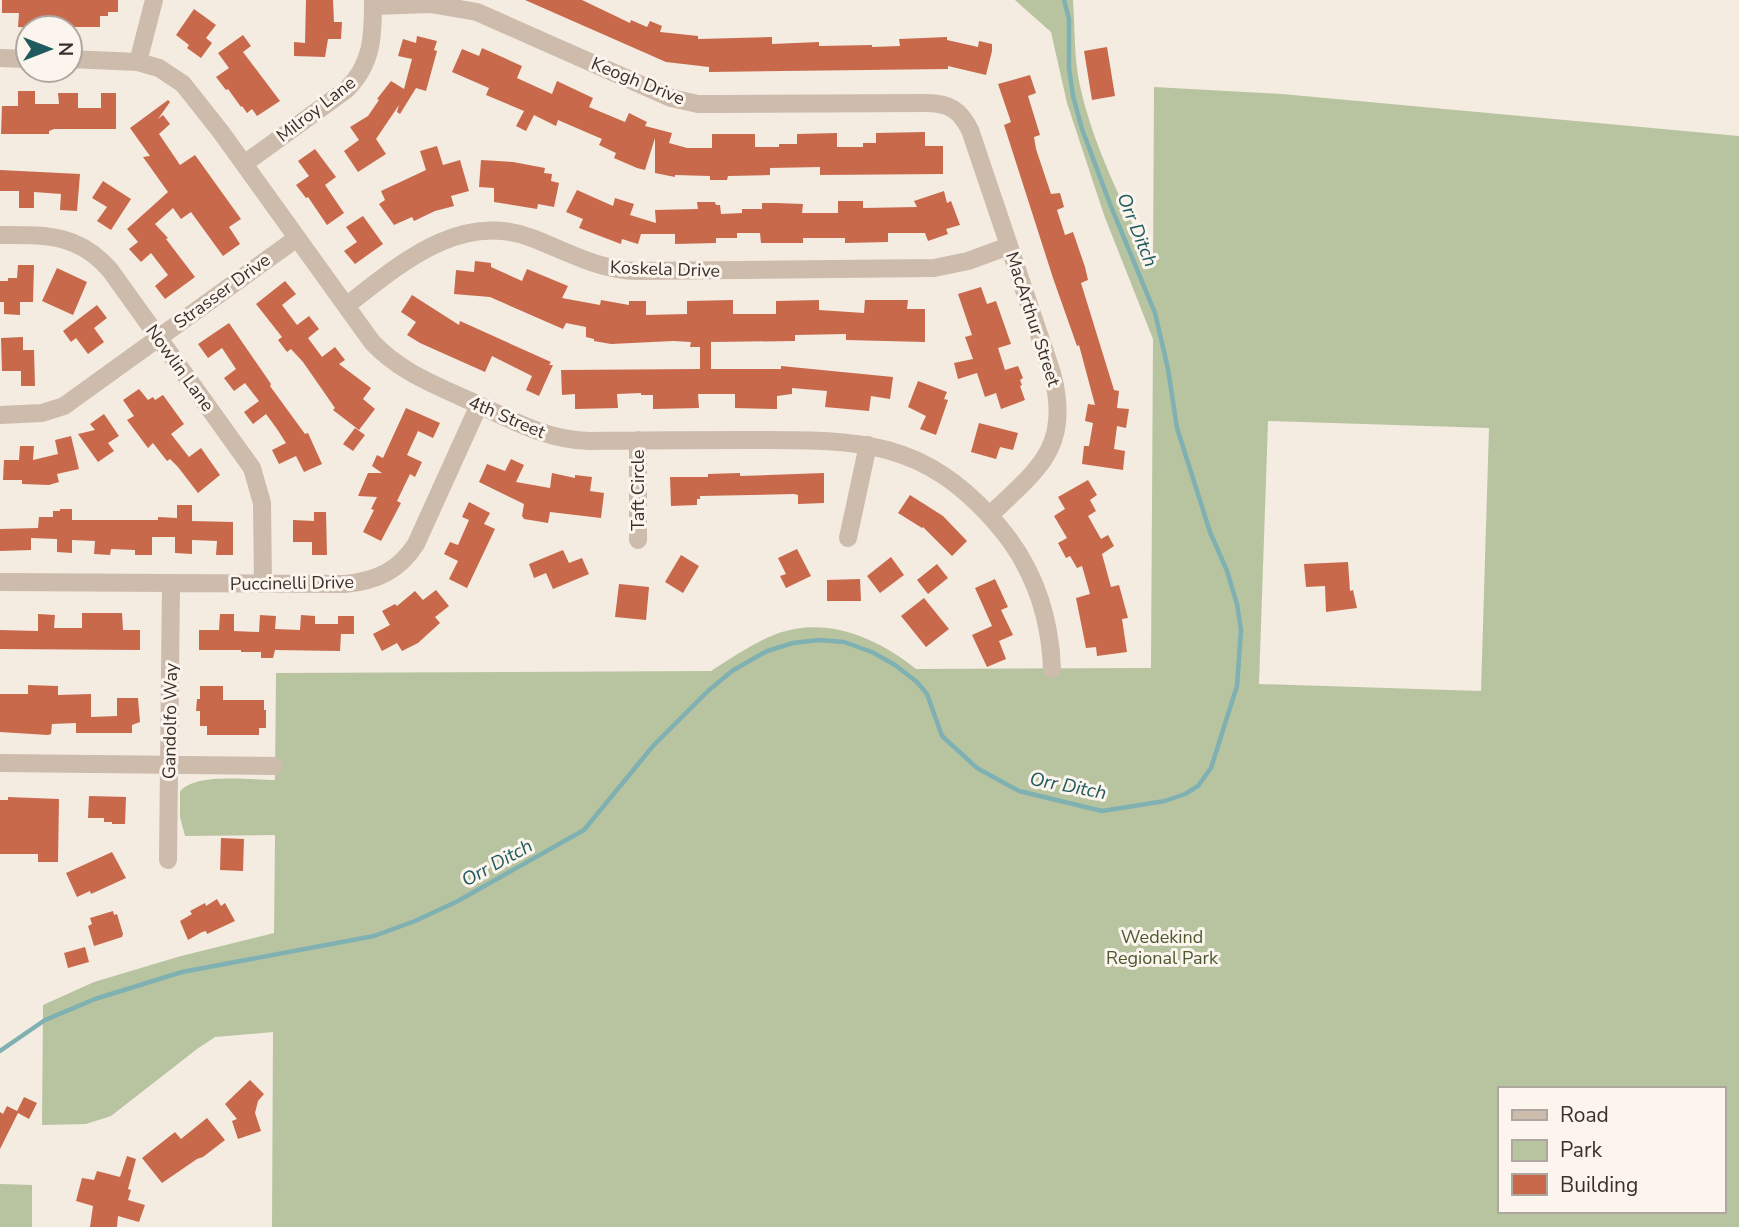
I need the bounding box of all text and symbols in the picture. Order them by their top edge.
north arrow [14,14,84,84]
text: N [52,42,78,56]
street label: Keogh Drive [588,51,688,111]
street label: Milroy Lane [272,71,360,147]
water label: Orr Ditch [1110,189,1164,271]
street label: Strasser Drive [169,248,275,334]
street label: MacArthur Street [1000,249,1066,390]
street label: Koskela Drive [609,255,721,283]
street label: Nowlin Lane [140,320,220,416]
street label: 4th Street [465,390,550,444]
street label: Taft Circle [626,449,650,531]
street label: Puccinelli Drive [230,570,354,596]
street label: Gandolfo Way [157,662,183,779]
water label: Orr Ditch [1027,766,1109,806]
water label: Orr Ditch [457,833,537,893]
park label: Wedekind Regional Park [1106,925,1219,970]
legend [1498,1087,1725,1213]
text: Road [1560,1101,1609,1129]
text: Park [1560,1136,1602,1164]
text: Building [1560,1171,1638,1199]

